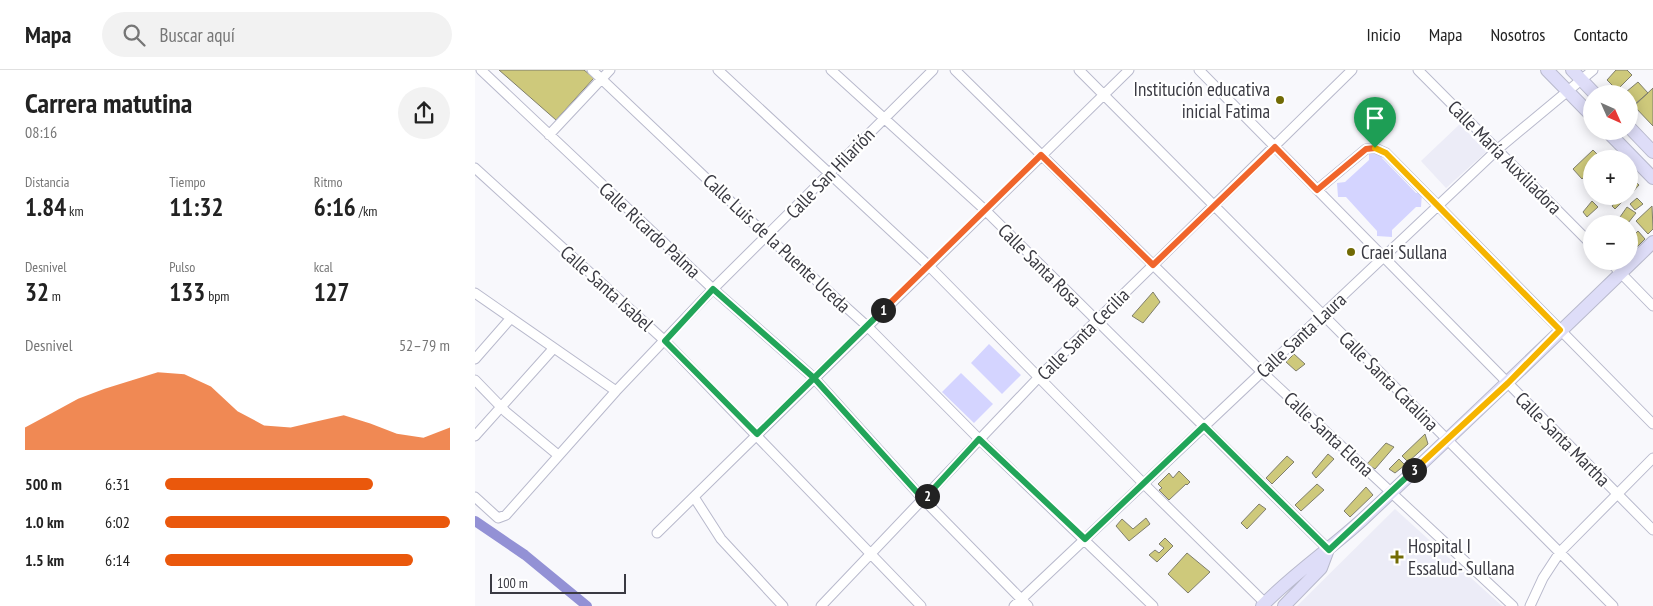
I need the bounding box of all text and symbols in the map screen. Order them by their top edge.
search box [102,12,452,57]
text: Mapa [25,19,72,50]
icon: search [120,21,148,49]
text: Buscar aquí [160,23,235,47]
text: Inicio [1367,23,1401,46]
text: Mapa [1429,23,1462,46]
text: Nosotros [1490,23,1545,46]
text: Contacto [1573,23,1628,46]
place label: Institución educativa inicial Fatima [1134,77,1270,123]
text: Carrera matutina [25,84,192,121]
north arrow [1583,85,1637,140]
map controls [1583,85,1638,270]
button: share [398,87,450,139]
marker: Institución educativa inicial Fatima [1274,94,1286,106]
street label: Calle María Auxiliadora [1443,95,1567,219]
pin [1354,97,1396,148]
icon: arrive [1361,104,1389,132]
text: 08:16 [25,122,57,142]
street label: Calle San Hilarión [781,123,879,223]
button: + [1583,150,1638,205]
street label: Calle Luis de la Puente Uceda [698,168,856,318]
text: Distancia [25,173,69,191]
text: Tiempo [169,173,206,191]
text: Ritmo [314,173,342,191]
street label: Calle Ricardo Palma [594,177,706,283]
text: 1.84 [25,191,66,223]
text: 11:32 [169,191,223,223]
text: 6:16 [314,191,356,223]
text: km [66,202,84,220]
text: /km [356,202,377,220]
button: − [1583,215,1638,270]
street label: Calle Santa Rosa [993,218,1087,312]
street label: Calle Santa Isabel [556,240,659,336]
place label: Craei Sullana [1361,240,1447,264]
marker: Craei Sullana [1345,246,1357,258]
text: Desnivel [25,258,67,276]
text: Pulso [169,258,195,276]
text: kcal [314,258,333,276]
text: 32 [25,276,49,308]
text: 133 [169,276,205,308]
text: 127 [314,276,350,308]
street label: Calle Santa Cecilia [1032,283,1134,385]
text: m [49,287,61,305]
text: bpm [205,287,229,305]
street label: Calle Santa Laura [1251,287,1351,383]
pin: 1 [871,298,895,322]
text: 1 [880,301,887,319]
street label: Calle Santa Catalina [1334,326,1444,436]
text: Desnivel [25,335,72,355]
text: 52–79 m [399,335,450,355]
street label: Calle Santa Elena [1279,386,1379,482]
street label: Calle Santa Martha [1511,387,1615,491]
pin: 3 [1401,458,1427,482]
text: 3 [1411,461,1418,479]
text: 500 m [25,474,62,494]
text: 6:31 [105,474,130,494]
pin: 2 [915,484,939,508]
text: 2 [924,487,931,505]
text: 1.0 km [25,512,64,532]
text: 6:02 [105,512,130,532]
place label: Hospital I Essalud- Sullana [1408,534,1515,580]
text: 1.5 km [25,550,64,570]
text: 6:14 [105,550,130,570]
marker: Hospital I Essalud- Sullana [1390,550,1404,564]
scale bar [490,571,626,594]
text: 100 m [497,574,528,592]

